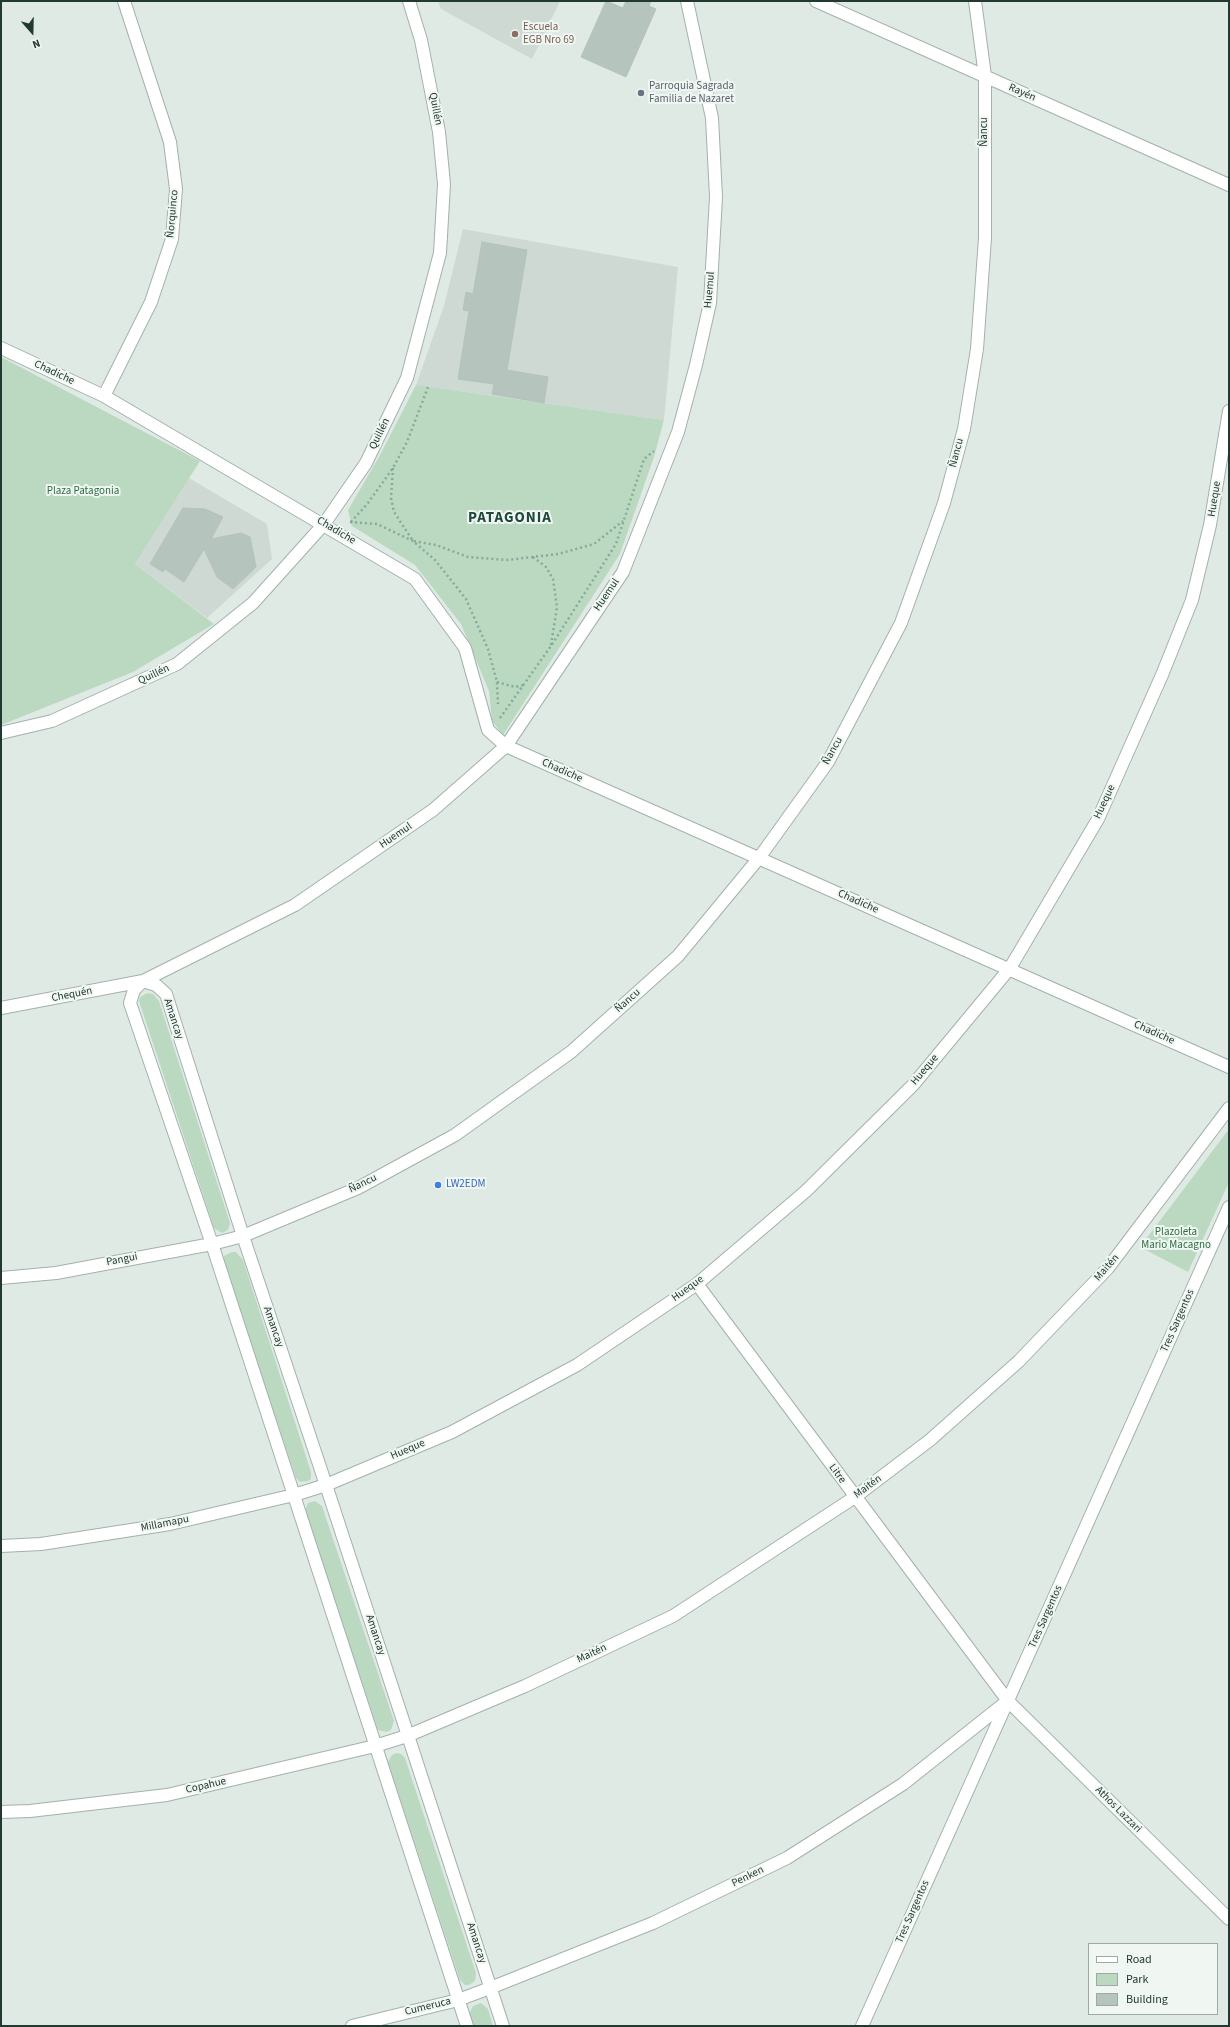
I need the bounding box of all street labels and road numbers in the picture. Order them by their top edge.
street label: Rayén [1006,81,1038,105]
street label: Quillén [425,92,445,126]
street label: Ñancu [978,117,992,147]
street label: Ñorquinco [164,189,182,239]
street label: Huemul [702,271,718,309]
street label: Chadiche [32,358,76,388]
street label: Quillén [367,416,393,452]
street label: Ñancu [947,437,967,469]
street label: Hueque [1206,480,1224,518]
street label: Chadiche [314,514,358,548]
street label: Huemul [591,576,623,614]
street label: Quillén [136,662,172,688]
street label: Ñancu [820,735,846,767]
street label: Chadiche [540,756,584,786]
street label: Hueque [1091,783,1119,821]
street label: Huemul [377,820,415,852]
street label: Chadiche [836,887,880,917]
street label: Chequén [50,985,94,1005]
street label: Ñancu [613,986,643,1016]
street label: Amancay [160,997,186,1041]
street label: Chadiche [1132,1018,1176,1048]
street label: Hueque [908,1052,942,1088]
street label: Ñancu [347,1172,379,1196]
street label: Pangui [105,1251,139,1269]
street label: Maitén [1092,1252,1122,1284]
street label: Hueque [669,1273,707,1305]
street label: Tres Sargentos [1158,1287,1198,1355]
street label: Amancay [260,1305,286,1349]
street label: Hueque [389,1437,427,1463]
street label: Litre [825,1462,849,1486]
street label: Maitén [851,1472,885,1502]
street label: Millamapu [140,1513,190,1535]
street label: Tres Sargentos [1026,1583,1066,1651]
street label: Amancay [362,1613,388,1657]
street label: Maitén [575,1641,609,1667]
street label: Copahue [184,1775,228,1797]
street label: Athos Lazzari [1092,1784,1144,1836]
street label: Penken [730,1864,766,1890]
street label: Tres Sargentos [893,1878,933,1946]
street label: Amancay [463,1921,489,1965]
street label: Cumeruca [404,1995,452,2019]

